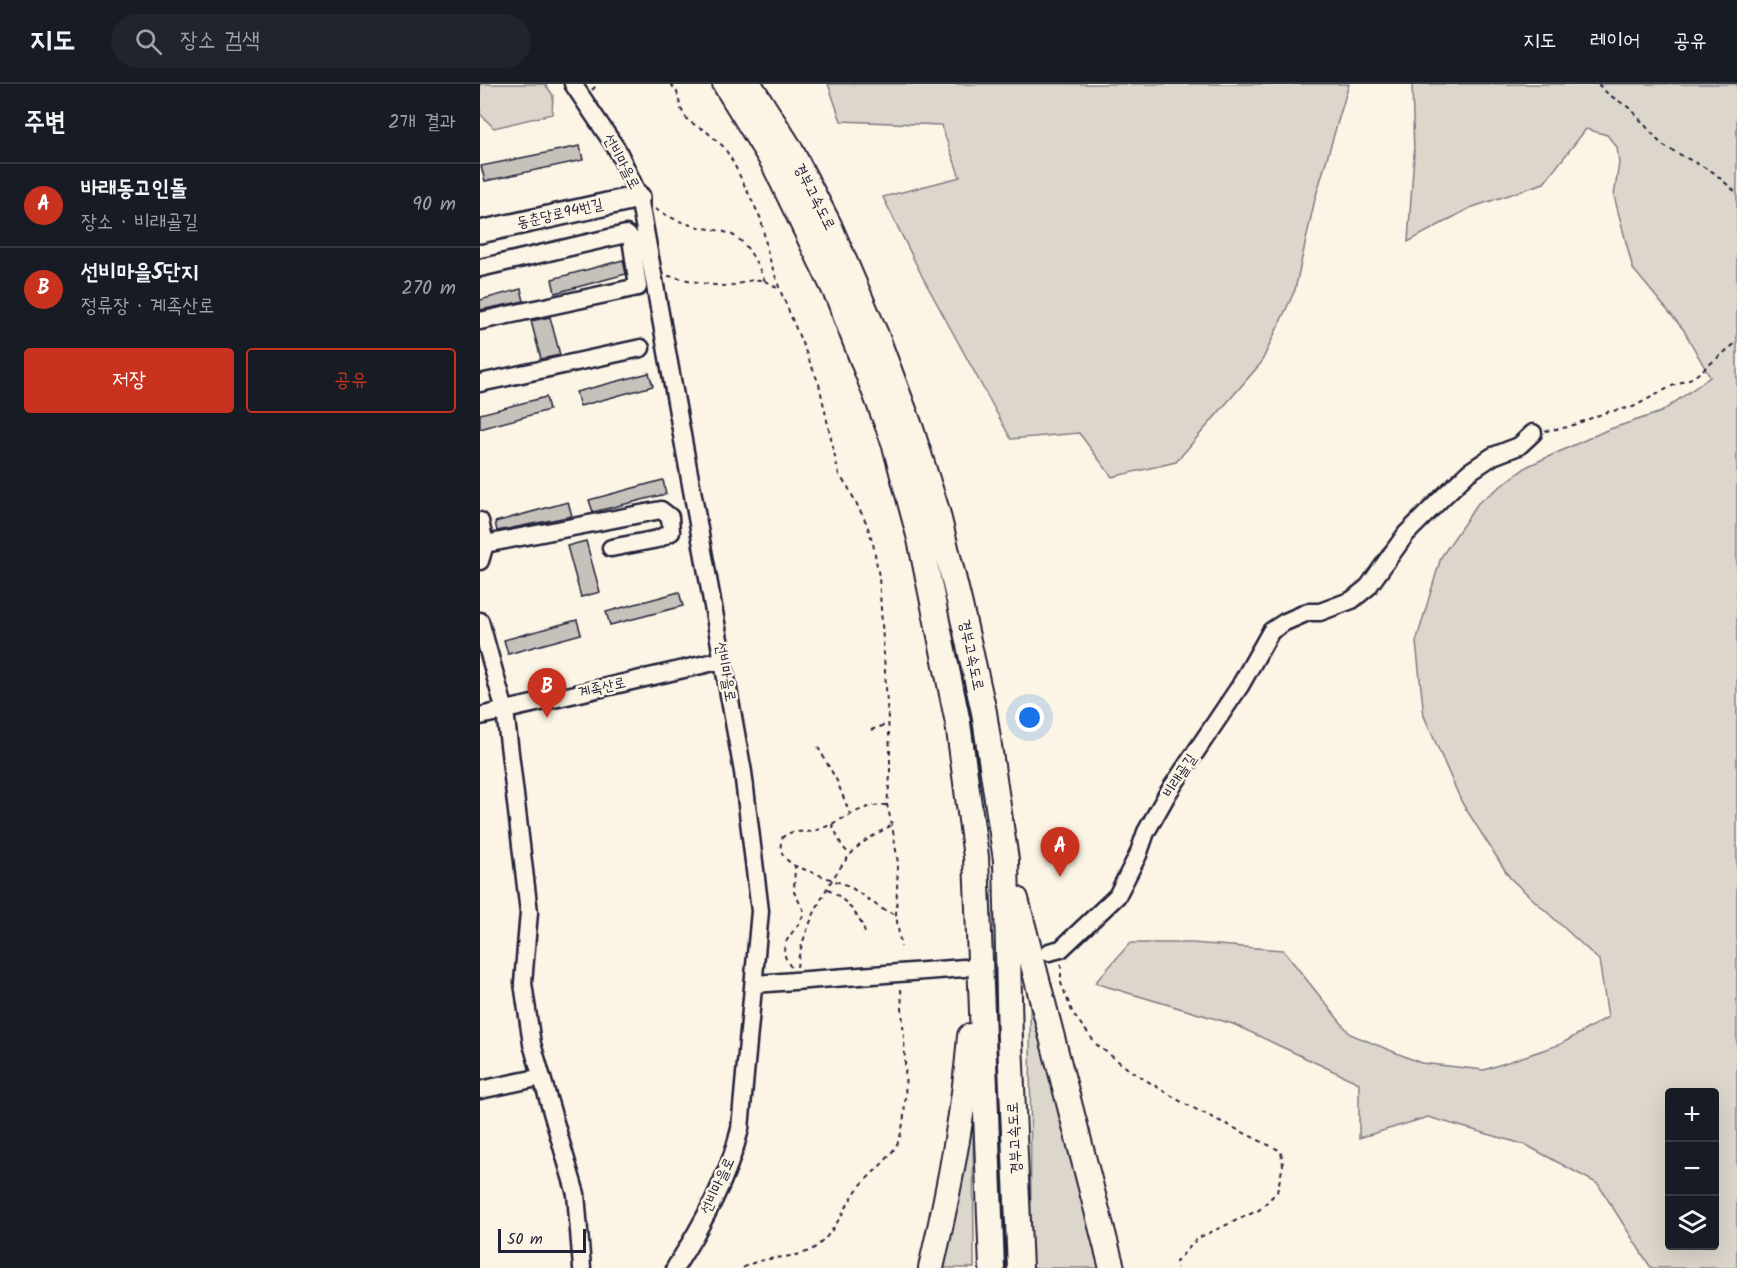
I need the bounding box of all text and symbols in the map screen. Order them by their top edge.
search box [111,14,531,68]
text: 지도 [30,19,75,64]
text: 장소 검색 [180,24,260,59]
icon: search [132,25,165,58]
text: 지도 [1523,25,1557,58]
text: 레이어 [1590,25,1640,58]
text: 공유 [1673,25,1707,58]
text: 주변 [24,102,66,144]
text: 2개 결과 [388,107,456,139]
street label: 선비마을로 [596,130,646,194]
street label: 경부고속도로 [787,159,841,235]
text: 바래동고인돌 [81,172,187,207]
text: A [37,189,50,221]
text: 90 m [412,189,456,221]
street label: 동춘당로94번길 [514,192,606,236]
text: 장소 · 비래골길 [81,207,198,239]
text: 선비마을5단지 [81,256,198,291]
text: B [37,273,50,305]
text: 270 m [401,273,456,305]
text: 정류장 · 계족산로 [81,291,214,323]
button: 저장 [24,348,234,413]
button: 공유 [246,348,456,413]
street label: 경부고속도로 [952,617,990,693]
street label: 선비마을로 [708,640,742,704]
pin: B [528,668,566,718]
street label: 계족산로 [576,671,628,705]
your location [1015,703,1044,732]
street label: 비래골길 [1157,749,1203,803]
pin: A [1040,828,1080,877]
map controls [1665,1088,1719,1250]
button: + [1665,1088,1719,1142]
street label: 경부고속도로 [1001,1101,1029,1175]
button: − [1665,1142,1719,1196]
street label: 선비마을로 [694,1154,742,1218]
button: layers [1665,1196,1719,1250]
scale bar [498,1226,586,1254]
text: 50 m [507,1227,543,1252]

